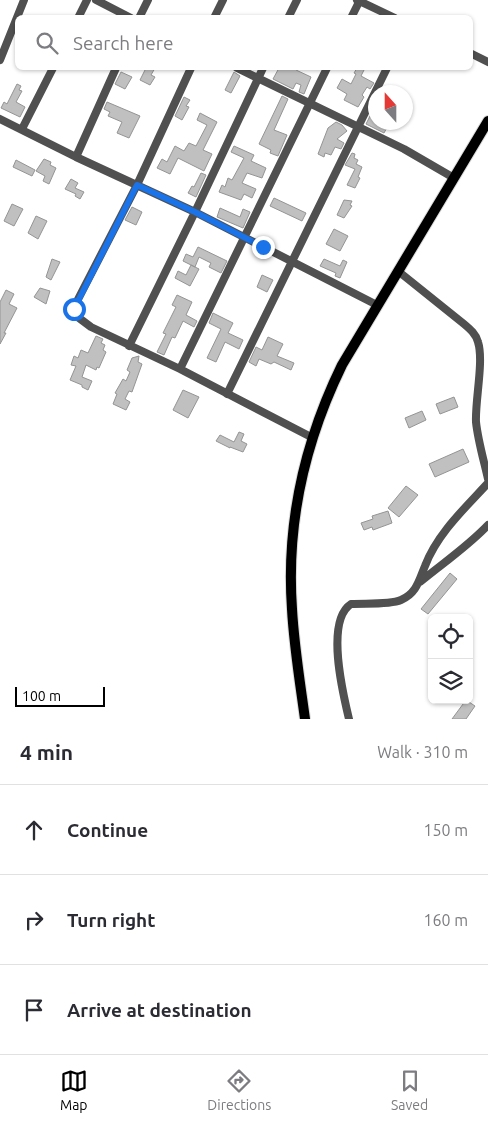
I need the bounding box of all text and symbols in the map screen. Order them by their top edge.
search box [15,15,473,70]
icon: search [33,29,61,57]
text: Search here [73,32,173,54]
north arrow [368,85,413,130]
route end [252,236,275,259]
route start [63,298,86,321]
map controls [428,614,473,704]
button: locate [428,614,473,659]
button: layers [428,659,473,704]
scale bar [15,684,105,707]
text: 100 m [22,688,61,704]
text: 4 min [20,740,73,764]
text: Walk · 310 m [377,743,468,761]
icon: ahead [20,816,48,844]
text: Continue [67,819,148,841]
text: 150 m [423,821,468,839]
icon: right [20,906,48,934]
text: Turn right [67,909,155,931]
text: 160 m [423,911,468,929]
icon: arrive [20,996,48,1024]
text: Arrive at destination [67,999,252,1021]
tab: Map [60,1067,88,1113]
tab: Directions [207,1067,271,1113]
tab: Saved [391,1067,428,1113]

